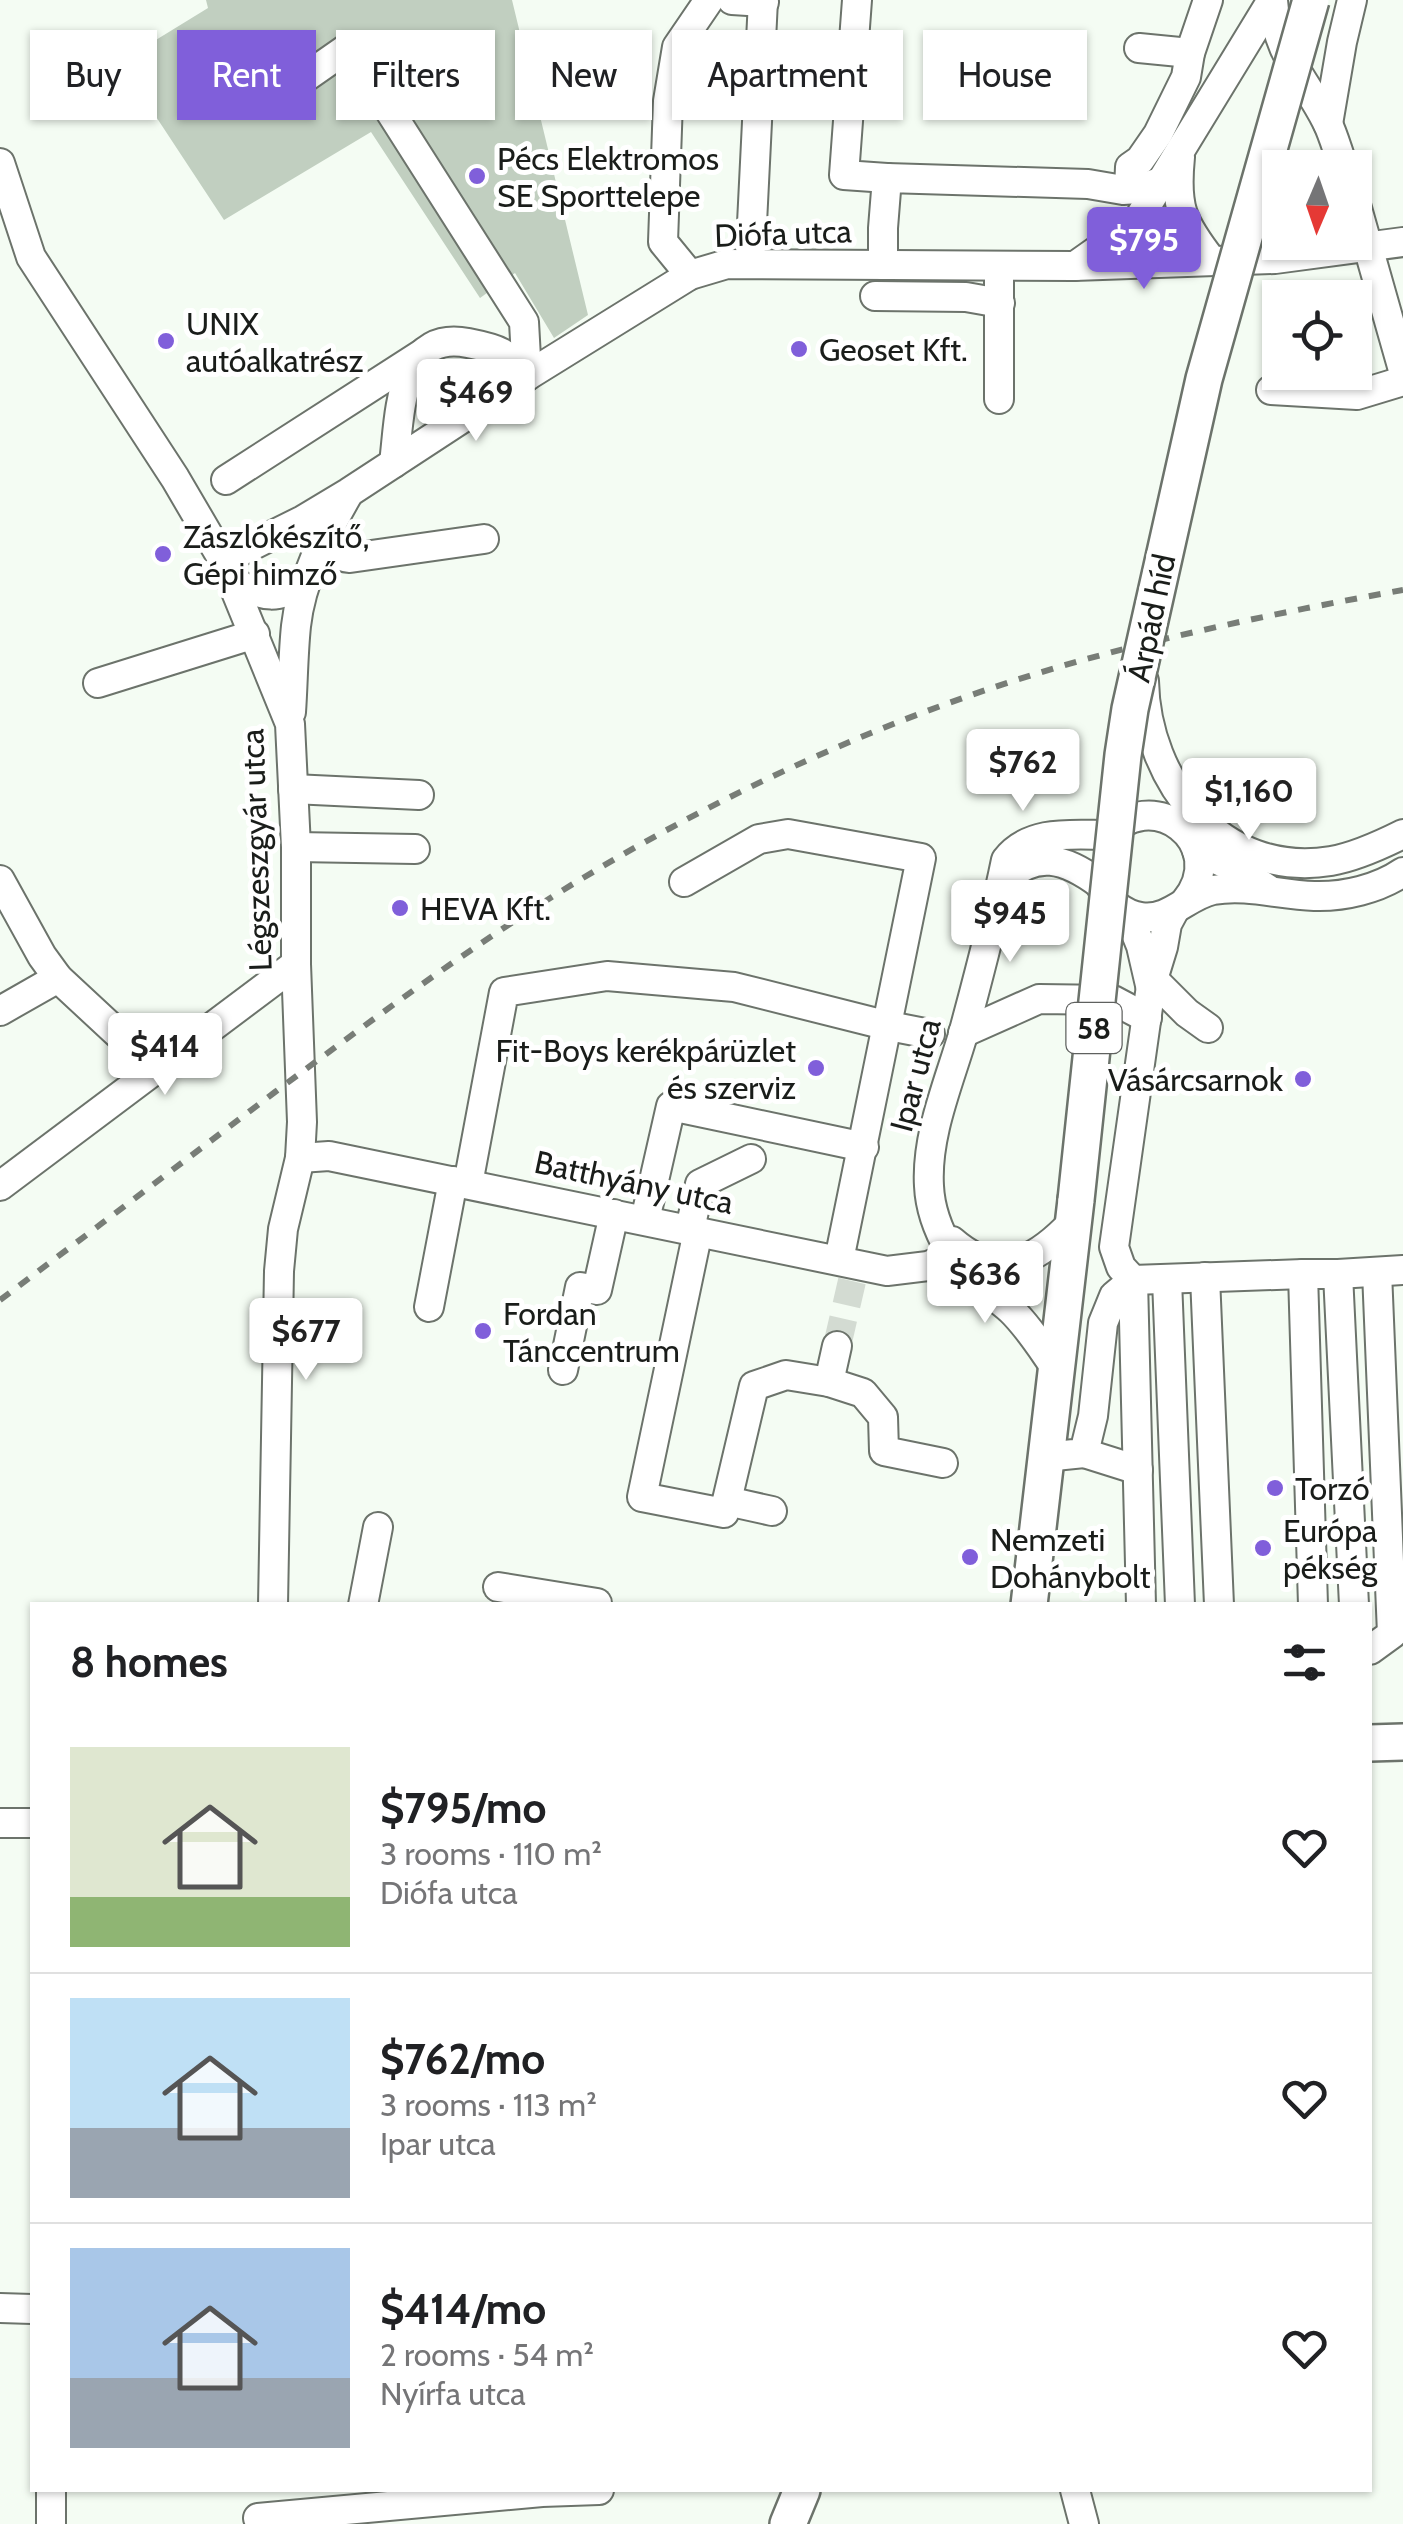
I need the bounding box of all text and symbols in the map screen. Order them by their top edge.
chip: Buy [30,30,157,120]
chip: Rent [177,30,316,120]
chip: Filters [336,30,495,120]
chip: New [515,30,652,120]
chip: Apartment [672,30,903,120]
chip: House [923,30,1087,120]
place label: Pécs Elektromos SE Sporttelepe [497,139,719,215]
north arrow [1262,150,1372,260]
map controls [1262,150,1372,390]
marker: Pécs Elektromos SE Sporttelepe [466,165,488,187]
pin: $795 [1085,207,1203,292]
street label: Diófa utca [714,211,853,255]
text: $795 [1109,220,1179,259]
button: locate [1262,280,1372,390]
place label: UNIX autóalkatrész [186,304,364,380]
marker: UNIX autóalkatrész [155,330,177,352]
place label: Geoset Kft. [819,330,968,369]
marker: Geoset Kft. [788,338,810,360]
pin: $469 [417,359,535,444]
text: $469 [439,372,513,411]
place label: Zászlókészítő, Gépi himző [183,517,369,593]
marker: Zászlókészítő, Gépi himző [152,543,174,565]
street label: Árpád híd [1118,550,1184,686]
street label: Légszeszgyár utca [232,728,280,972]
pin: $762 [964,729,1082,814]
text: $762 [988,742,1058,781]
pin: $1,160 [1168,758,1330,843]
text: $1,160 [1204,771,1294,810]
pin: $945 [951,880,1069,965]
place label: HEVA Kft. [420,889,551,928]
text: $945 [973,893,1047,932]
marker: HEVA Kft. [389,897,411,919]
road number: 58 [1066,1003,1122,1053]
pin: $414 [106,1013,224,1098]
street label: Ipar utca [881,1013,949,1136]
text: $414 [130,1026,200,1065]
place label: Fit-Boys kerékpárüzlet és szerviz [495,1031,796,1107]
marker: Fit-Boys kerékpárüzlet és szerviz [805,1057,827,1079]
place label: Vásárcsarnok [1108,1060,1284,1099]
marker: Vásárcsarnok [1292,1068,1314,1090]
street label: Batthyány utca [531,1142,737,1222]
pin: $636 [926,1241,1044,1326]
text: $636 [949,1254,1021,1293]
place label: Fordan Tánccentrum [503,1294,680,1370]
pin: $677 [247,1298,365,1383]
text: $677 [271,1311,341,1350]
marker: Fordan Tánccentrum [472,1320,494,1342]
place label: Torzó [1295,1469,1370,1508]
marker: Torzó [1264,1477,1286,1499]
place label: Európa pékség [1283,1511,1378,1587]
place label: Nemzeti Dohánybolt [990,1520,1151,1596]
marker: Európa pékség [1252,1537,1274,1559]
marker: Nemzeti Dohánybolt [959,1546,981,1568]
icon: filters [1277,1635,1332,1690]
text: 8 homes [70,1636,228,1688]
text: $795/mo [380,1782,546,1834]
icon: home [150,1787,270,1907]
icon: heart [1277,1820,1332,1875]
text: 3 rooms · 110 m² [380,1834,602,1873]
text: Diófa utca [380,1873,518,1912]
text: $762/mo [380,2033,545,2085]
icon: home [150,2038,270,2158]
icon: heart [1277,2071,1332,2126]
text: 3 rooms · 113 m² [380,2085,597,2124]
text: Ipar utca [380,2124,496,2163]
text: $414/mo [380,2283,546,2335]
icon: home [150,2288,270,2408]
icon: heart [1277,2321,1332,2376]
text: 2 rooms · 54 m² [380,2335,594,2374]
text: Nyírfa utca [380,2374,526,2413]

